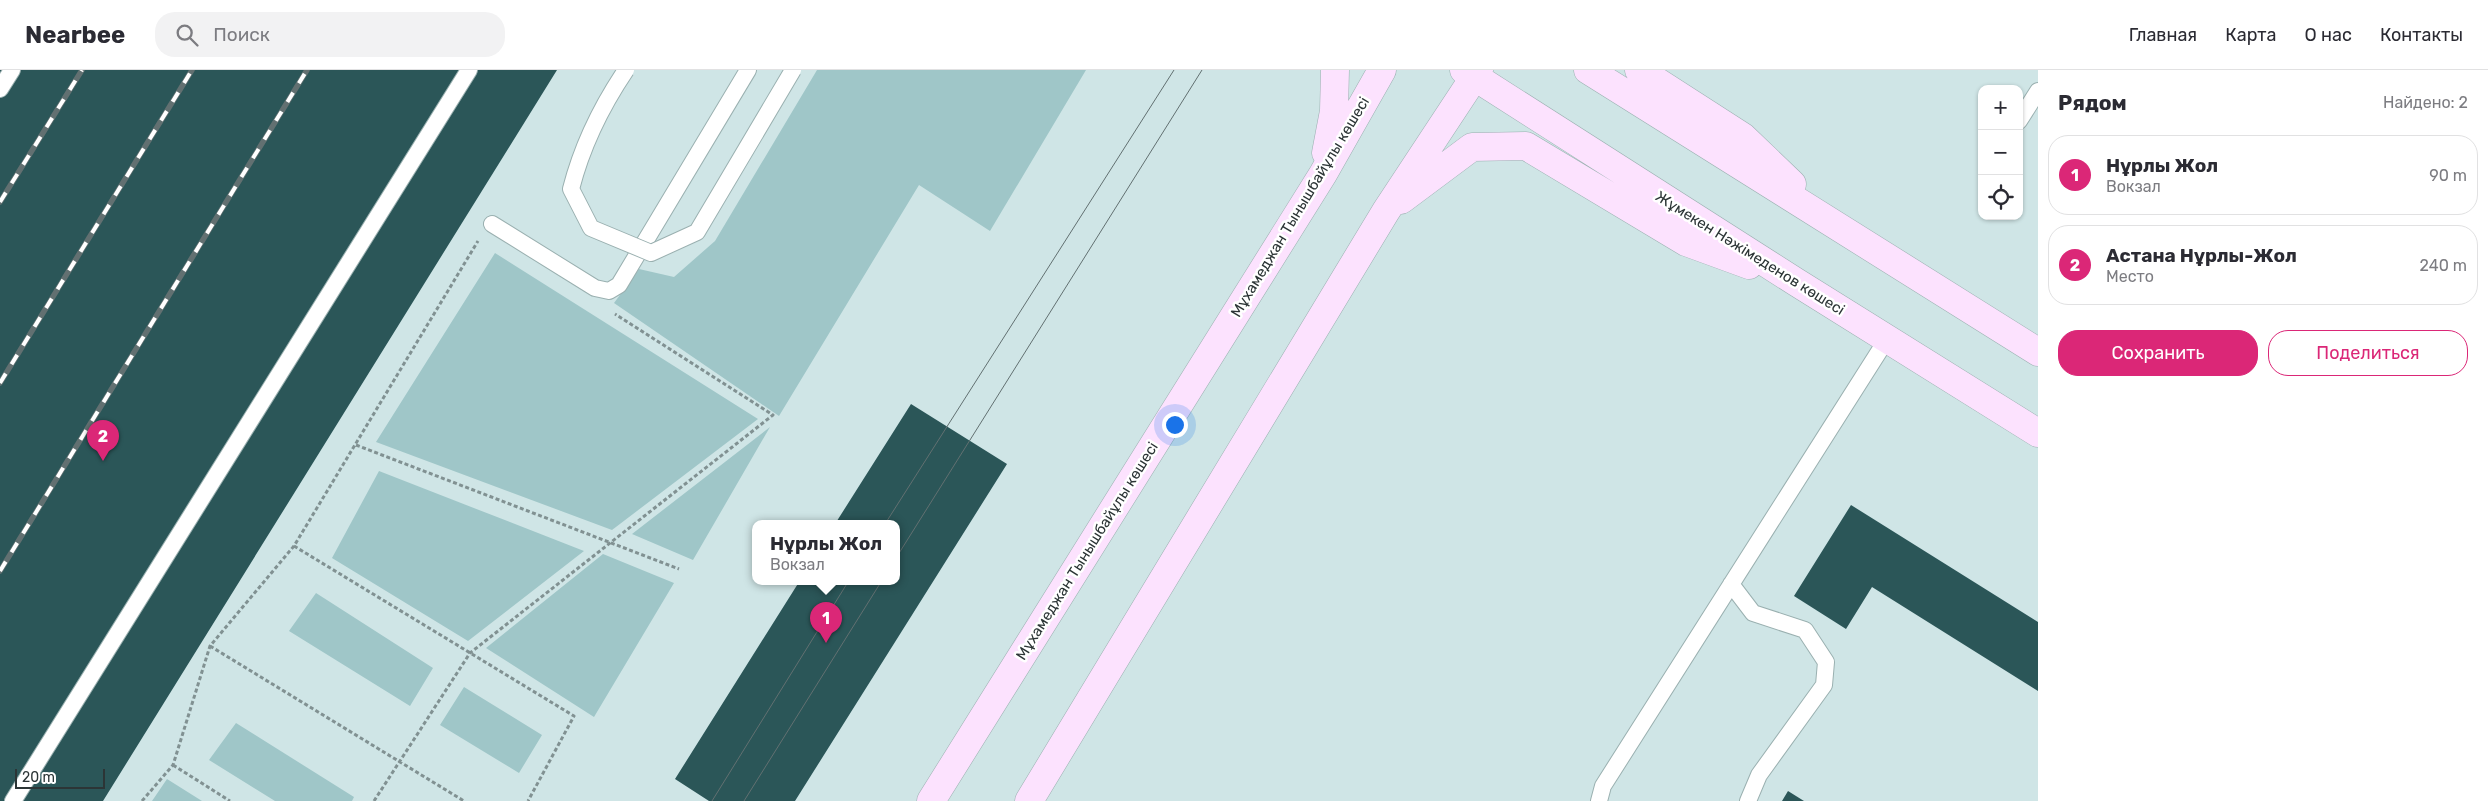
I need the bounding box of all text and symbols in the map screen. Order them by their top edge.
search box [155,12,505,57]
text: Nearbee [25,21,125,49]
icon: search [173,21,201,49]
text: Поиск [213,23,270,46]
text: Главная [2129,24,2197,46]
text: Карта [2225,24,2277,46]
text: О нас [2305,24,2352,46]
text: Контакты [2380,24,2463,46]
map controls [1978,85,2023,220]
button: + [1978,85,2023,130]
text: Рядом [2058,90,2127,115]
text: Найдено: 2 [2383,93,2468,112]
street label: Мұхамеджан Тынышбайұлы көшесі [1227,94,1373,320]
button: − [1978,130,2023,175]
text: Нұрлы Жол [2106,154,2218,177]
text: 1 [2071,166,2079,185]
text: 90 m [2429,166,2467,185]
button: locate [1978,175,2023,220]
text: Вокзал [2106,177,2161,196]
street label: Жұмекен Нәжімеденов көшесі [1652,187,1848,319]
text: Астана Нұрлы-Жол [2106,244,2297,267]
text: 2 [2070,256,2080,275]
text: 240 m [2420,256,2467,275]
text: Место [2106,267,2154,286]
button: Сохранить [2058,330,2258,376]
button: Поделиться [2268,330,2468,376]
your location [1162,412,1188,438]
pin: 2 [87,420,119,461]
street label: Мұхамеджан Тынышбайұлы көшесі [1012,439,1162,663]
popup [752,520,900,585]
text: Нұрлы Жол [770,532,882,555]
text: Вокзал [770,555,825,574]
pin: 1 [810,602,842,643]
scale bar [15,766,105,789]
text: 20 m [22,769,55,786]

